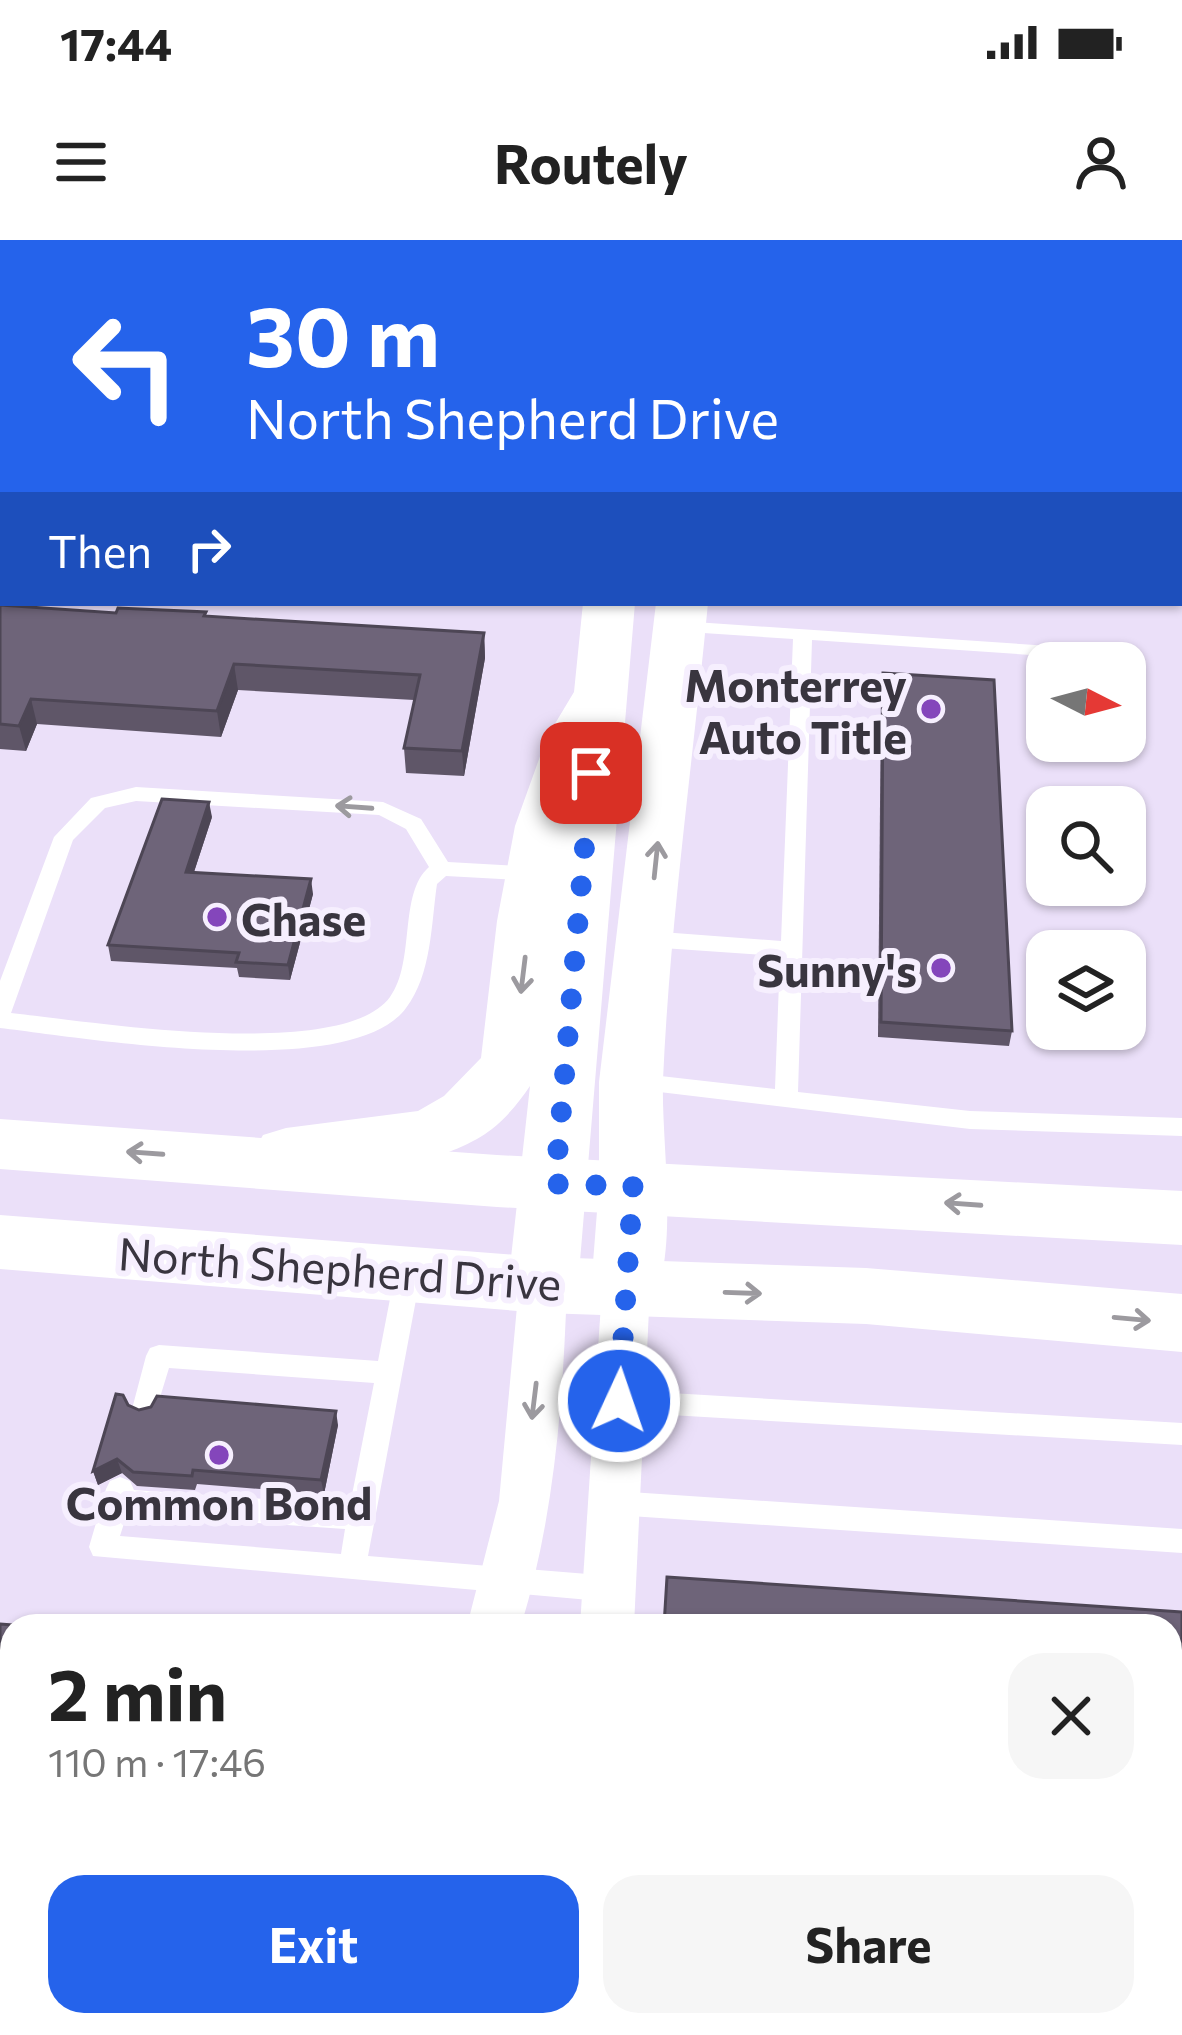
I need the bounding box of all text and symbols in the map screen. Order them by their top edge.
text: 17:44 [60,15,172,70]
icon: menu [48,129,114,195]
text: Routely [494,129,688,195]
icon: person [1068,129,1134,195]
text: 30 m [246,282,440,384]
icon: left [48,288,204,444]
text: North Shepherd Drive [246,384,779,450]
icon: right [176,516,242,582]
text: Then [48,522,152,577]
north arrow [1026,642,1146,762]
map controls [1026,642,1146,1050]
place label: Monterrey Auto Title [684,656,907,763]
marker: Monterrey Auto Title [918,696,944,722]
pin [540,722,642,824]
icon: arrive [558,740,624,806]
button: search [1026,786,1146,906]
one-way arrow [335,796,374,819]
one-way arrow [645,841,668,880]
place label: Chase [241,890,366,945]
marker: Chase [204,904,230,930]
button: layers [1026,930,1146,1050]
place label: Sunny's [757,941,917,996]
one-way arrow [512,955,534,994]
marker: Sunny's [928,955,954,981]
one-way arrow [126,1141,165,1164]
one-way arrow [944,1192,983,1215]
street label: North Shepherd Drive [117,1224,563,1310]
one-way arrow [723,1281,762,1304]
one-way arrow [1112,1308,1151,1331]
position arrow [556,1338,682,1464]
one-way arrow [522,1381,544,1420]
marker: Common Bond [206,1442,232,1468]
place label: Common Bond [66,1474,372,1529]
text: 2 min [48,1648,227,1736]
button: close [1008,1653,1134,1779]
text: 110 m · 17:46 [48,1737,266,1785]
button: Exit [48,1875,579,2013]
button: Share [603,1875,1134,2013]

